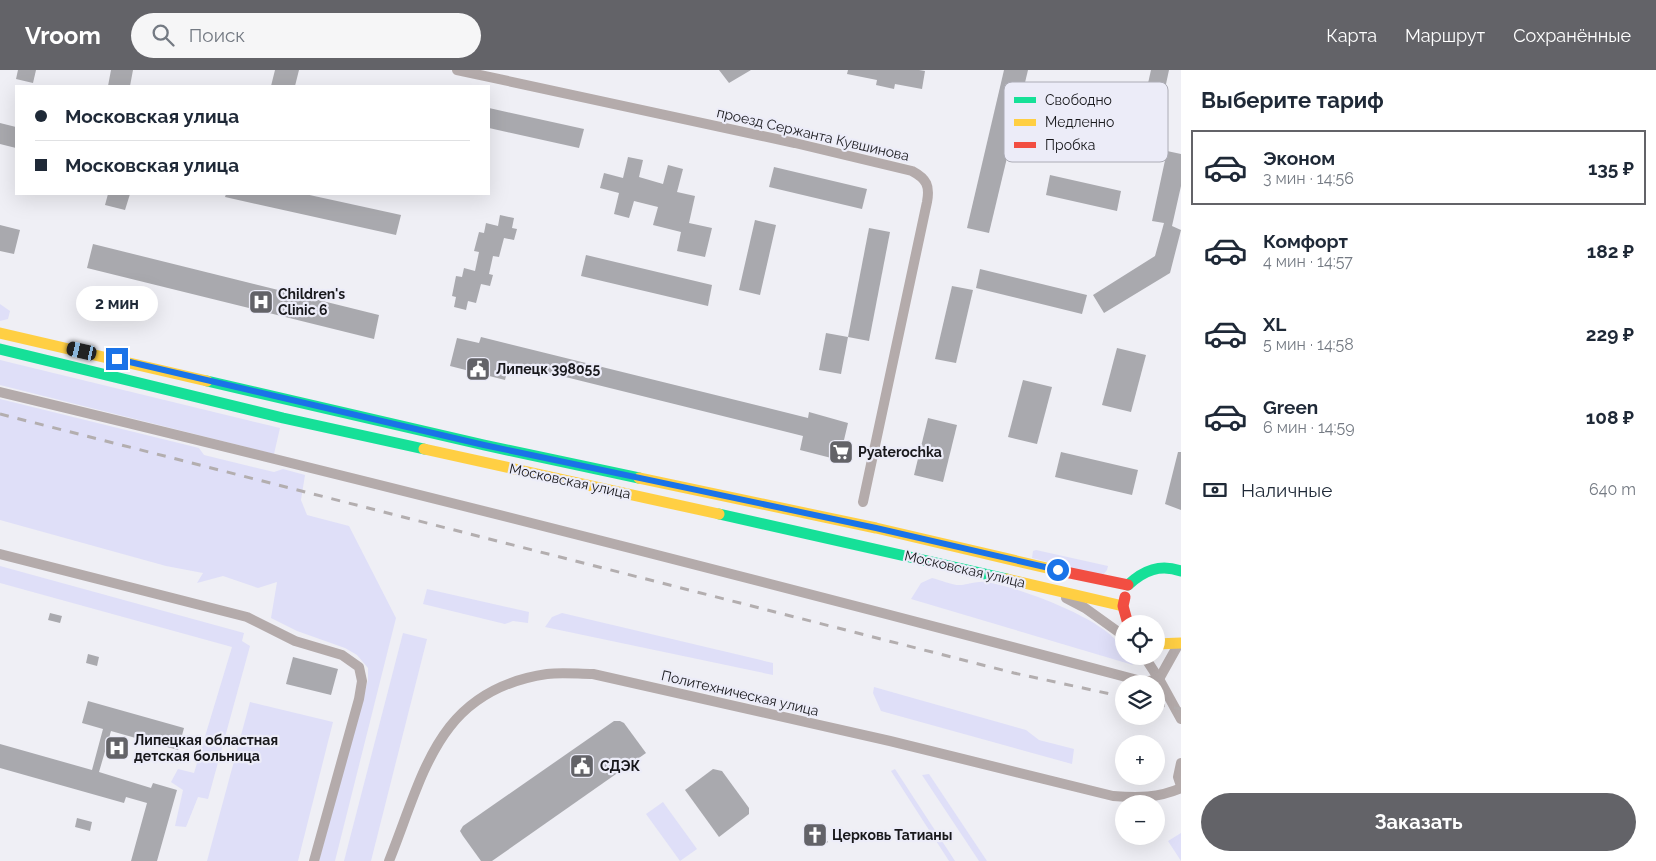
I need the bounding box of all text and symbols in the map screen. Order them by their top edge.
search box [131,13,481,58]
text: Vroom [25,21,101,50]
icon: search [149,21,177,49]
text: Поиск [189,24,245,46]
text: Карта [1326,25,1377,46]
text: Маршрут [1405,25,1485,46]
text: Сохранённые [1513,25,1631,46]
legend [1004,82,1168,162]
text: Выберите тариф [1201,87,1384,113]
text: Свободно [1045,92,1112,108]
street label: проезд Сержанта Кувшинова [715,104,911,164]
text: Московская улица [65,105,239,127]
text: Медленно [1045,114,1114,130]
text: Пробка [1045,137,1095,153]
icon: car [1203,145,1248,190]
text: Эконом [1263,147,1335,169]
text: Московская улица [65,154,239,176]
text: 135 ₽ [1588,157,1634,179]
text: 3 мин · 14:56 [1263,169,1354,188]
icon: car [1203,228,1248,273]
text: Комфорт [1263,230,1348,252]
text: 182 ₽ [1587,240,1634,262]
text: 4 мин · 14:57 [1263,252,1353,271]
callout: 2 мин [76,286,158,322]
place label: Children's Clinic 6 [278,286,345,318]
hospital icon: Children's Clinic 6 [248,289,274,315]
text: 2 мин [95,294,139,313]
icon: car [1203,311,1248,356]
text: XL [1263,313,1286,335]
text: 229 ₽ [1586,323,1634,345]
text: 5 мин · 14:58 [1263,335,1354,354]
car [65,340,98,362]
route end [106,348,128,370]
public building icon: Липецк 398055 [465,356,491,382]
place label: Липецк 398055 [496,361,600,377]
icon: car [1203,394,1248,439]
text: Green [1263,396,1318,418]
text: 108 ₽ [1586,406,1634,428]
text: 6 мин · 14:59 [1263,418,1355,437]
supermarket icon: Pyaterochka [828,439,854,465]
place label: Pyaterochka [858,444,942,460]
street label: Московская улица [508,460,632,502]
icon: cash [1201,476,1229,504]
text: Наличные [1241,479,1332,501]
text: 640 m [1589,480,1636,499]
street label: Московская улица [903,547,1027,591]
route start [1047,559,1069,581]
map controls [1115,615,1165,845]
button: locate [1115,615,1165,665]
street label: Политехническая улица [660,667,820,719]
button: layers [1115,675,1165,725]
place label: Липецкая областная детская больница [134,732,278,764]
hospital icon: Липецкая областная детская больница [104,735,130,761]
button: + [1115,735,1165,785]
public building icon: СДЭК [569,753,595,779]
place label: СДЭК [600,758,641,774]
button: Заказать [1201,793,1636,851]
button: − [1115,795,1165,845]
church icon: Церковь Татианы [802,822,828,848]
place label: Церковь Татианы [832,827,952,843]

